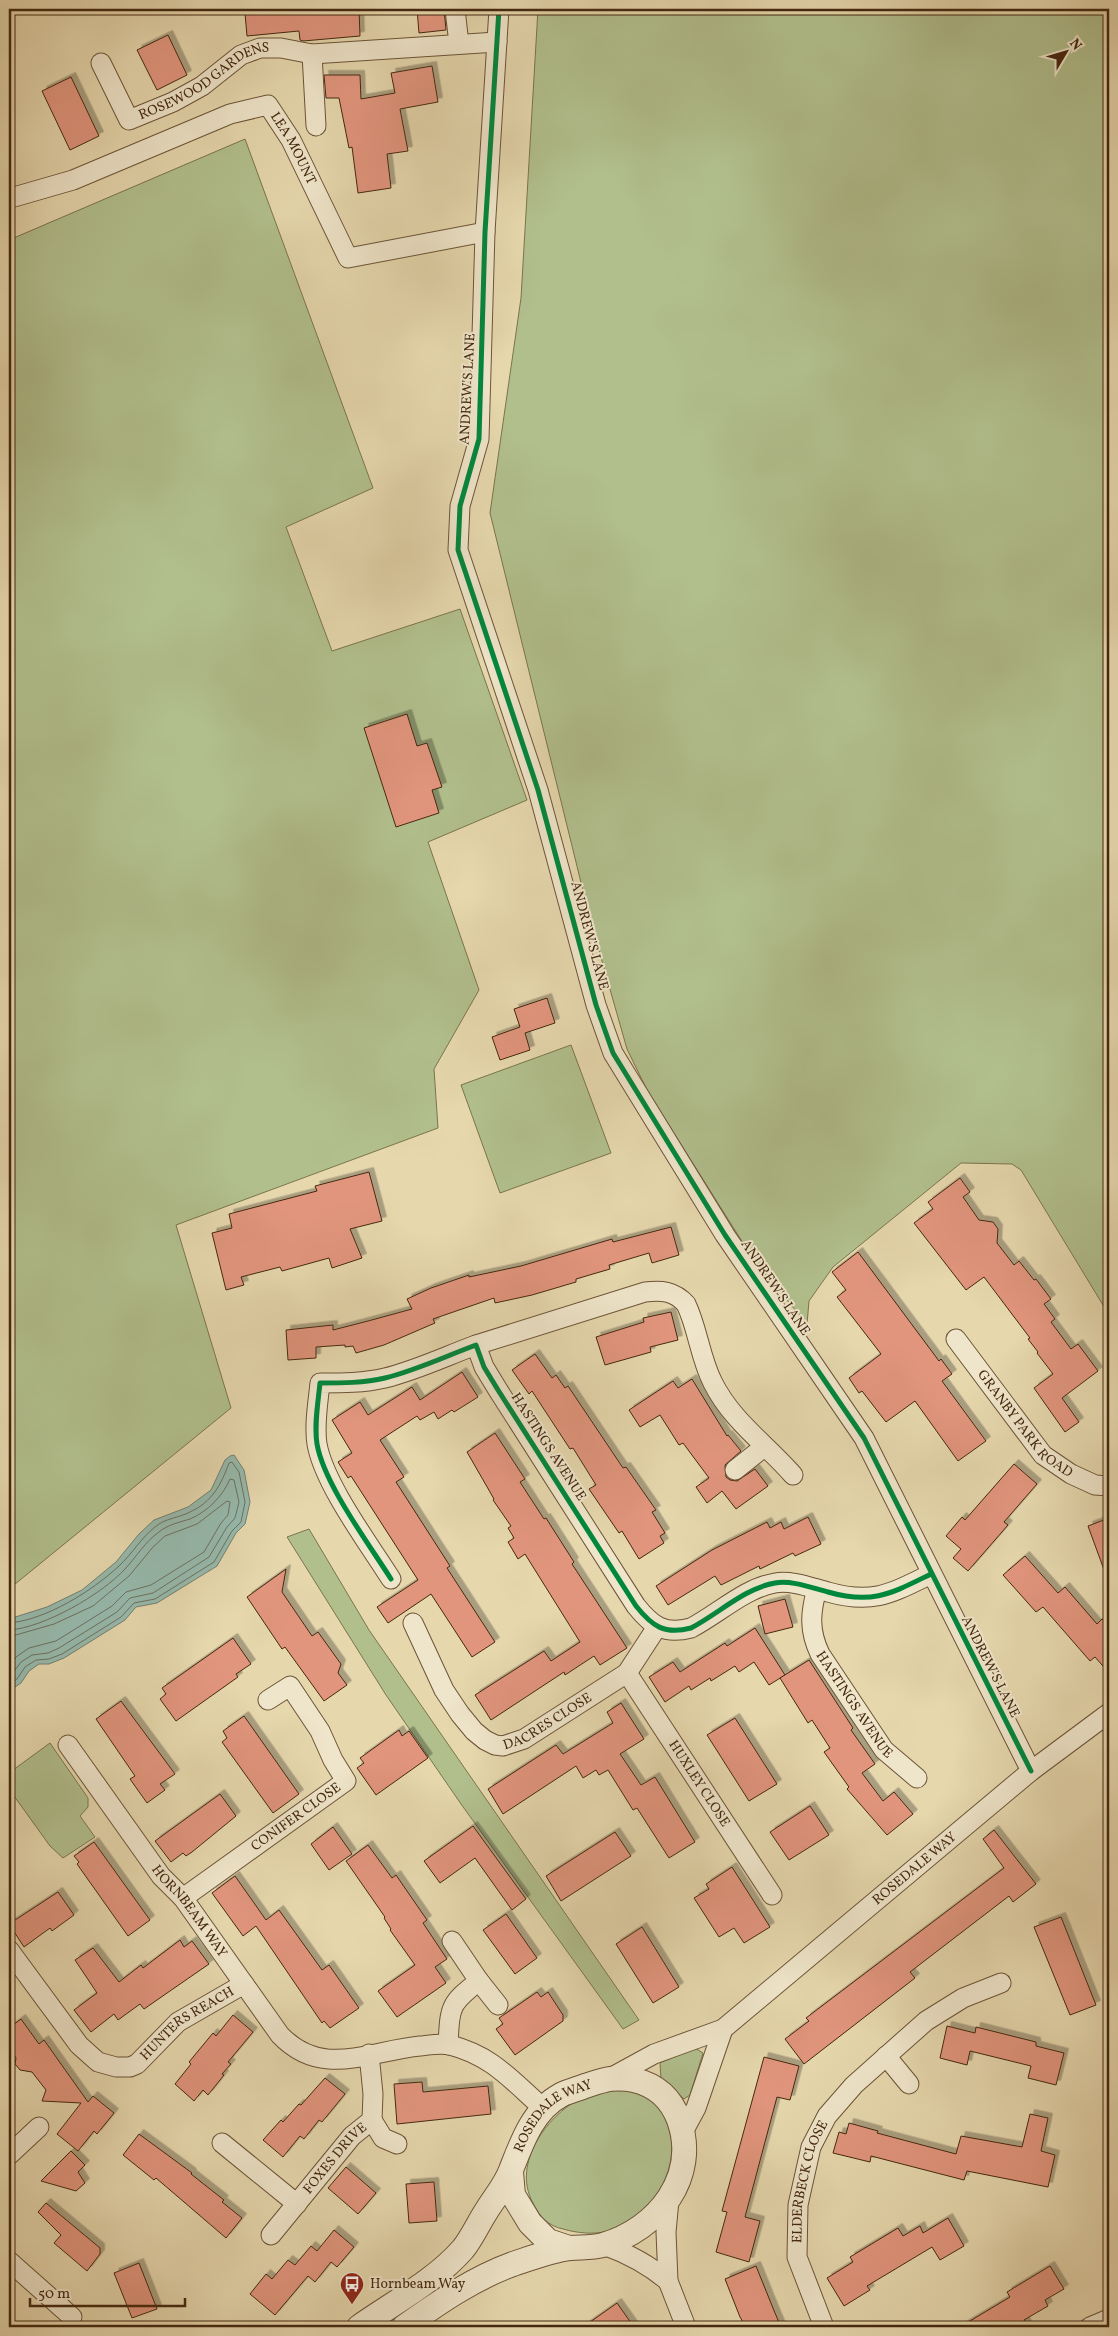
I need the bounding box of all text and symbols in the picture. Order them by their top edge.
north arrow [1040,28,1090,78]
text: N [1064,35,1086,55]
street label: ROSEWOOD GARDENS [136,39,269,125]
street label: LEA MOUNT [266,108,321,188]
street label: ANDREW'S LANE [456,333,480,445]
street label: ANDREW'S LANE [565,880,613,992]
street label: ANDREW'S LANE [736,1236,814,1340]
street label: GRANBY PARK ROAD [973,1366,1077,1482]
street label: HASTINGS AVENUE [506,1389,590,1505]
street label: ANDREW'S LANE [956,1613,1024,1721]
street label: HASTINGS AVENUE [811,1647,897,1763]
street label: DACRES CLOSE [501,1688,596,1755]
street label: HUXLEY CLOSE [664,1736,734,1831]
street label: CONIFER CLOSE [247,1778,345,1856]
street label: ROSEDALE WAY [868,1828,961,1910]
street label: HORNBEAM WAY [147,1861,232,1961]
street label: HUNTERS REACH [136,1982,238,2065]
street label: ROSEDALE WAY [509,2075,594,2155]
street label: ELDERBECK CLOSE [788,2117,833,2243]
street label: FOXES DRIVE [299,2118,371,2198]
bus stop icon: Hornbeam Way [339,2271,365,2305]
place label: Hornbeam Way [370,2275,466,2294]
scale bar [30,2276,185,2308]
text: 50 m [38,2284,70,2305]

